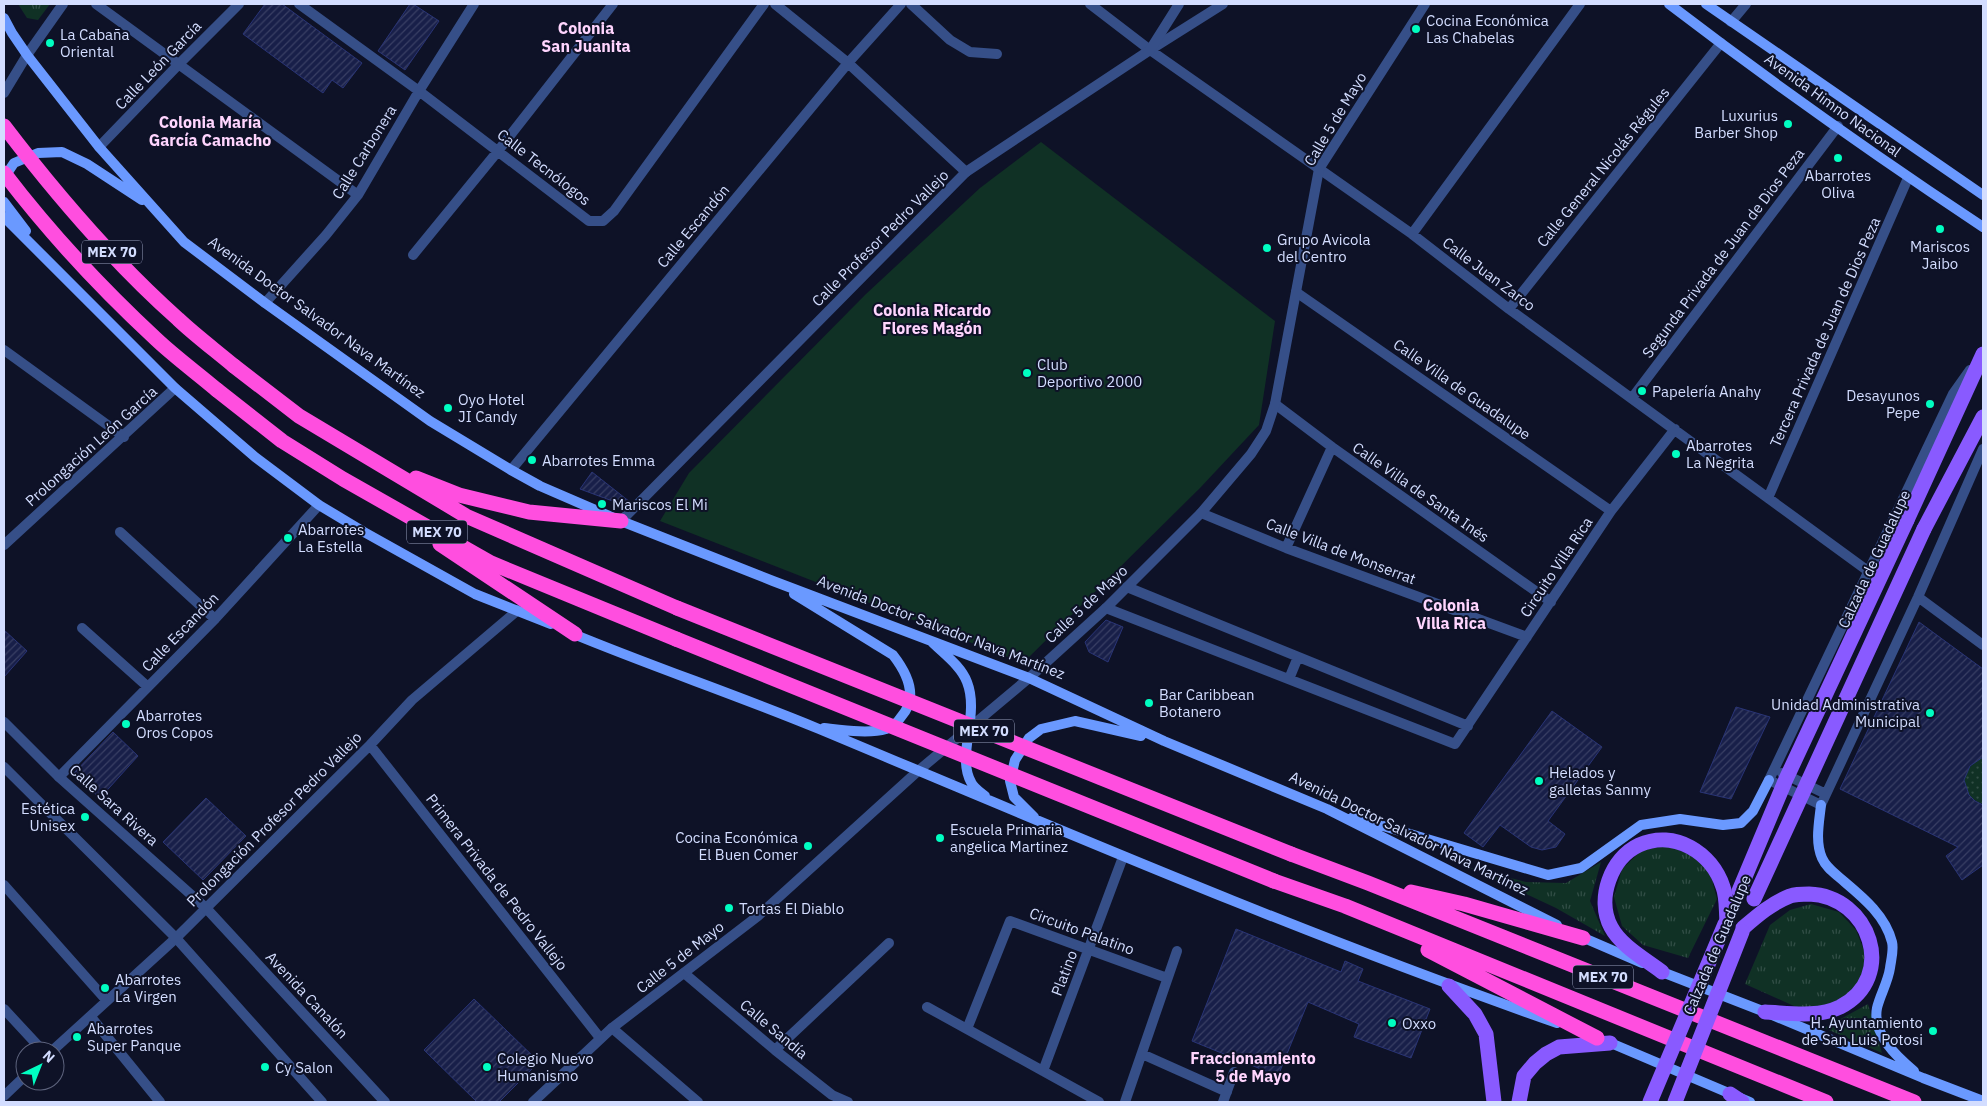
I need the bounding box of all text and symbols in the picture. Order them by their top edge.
place label: Cocina Económica Las Chabelas [1426,11,1549,47]
street label: Calle León García [111,17,205,113]
district label: Colonia San Juanita [541,18,631,56]
marker: Cocina Económica Las Chabelas [1410,23,1422,35]
place label: La Cabaña Oriental [60,25,130,61]
marker: La Cabaña Oriental [44,37,56,49]
street label: Avenida Himno Nacional [1761,49,1905,161]
street label: Calle 5 de Mayo [1300,69,1370,169]
street label: Calle General Nicolás Régules [1533,83,1673,251]
street label: Calle Carbonera [328,101,400,203]
place label: Luxurius Barber Shop [1694,106,1778,142]
district label: Colonia María García Camacho [149,112,271,150]
marker: Luxurius Barber Shop [1782,118,1794,130]
street label: Calle Tecnólogos [493,125,595,209]
street label: Segunda Privada de Juan de Dios Peza [1638,144,1808,362]
marker: Abarrotes Oliva [1832,152,1844,164]
street label: Calle Profesor Pedro Vallejo [808,166,952,310]
place label: Abarrotes Oliva [1805,166,1871,202]
street label: Calle Escandón [653,180,733,272]
street label: Tercera Privada de Juan de Dios Peza [1766,214,1884,450]
marker: Mariscos Jaibo [1934,223,1946,235]
place label: Grupo Avicola del Centro [1277,230,1370,266]
street label: Avenida Doctor Salvador Nava Martínez [205,232,429,402]
street label: Calle Juan Zarco [1439,233,1539,315]
place label: Mariscos Jaibo [1910,237,1970,273]
road number: MEX 70 [82,240,142,264]
marker: Grupo Avicola del Centro [1261,242,1273,254]
district label: Colonia Ricardo Flores Magón [873,300,991,338]
street label: Calle Villa de Guadalupe [1390,334,1534,444]
place label: Club Deportivo 2000 [1037,355,1142,391]
marker: Club Deportivo 2000 [1021,367,1033,379]
street label: Prolongación León García [21,382,161,510]
place label: Papelería Anahy [1652,382,1762,401]
marker: Papelería Anahy [1636,385,1648,397]
place label: Desayunos Pepe [1846,386,1920,422]
place label: Oyo Hotel JI Candy [458,390,525,426]
marker: Desayunos Pepe [1924,398,1936,410]
marker: Oyo Hotel JI Candy [442,402,454,414]
place label: Abarrotes La Negrita [1686,436,1754,472]
street label: Calle Villa de Santa Inés [1349,438,1493,546]
marker: Abarrotes La Negrita [1670,448,1682,460]
place label: Abarrotes Emma [542,451,655,470]
marker: Abarrotes Emma [526,454,538,466]
street label: Calzada de Guadalupe [1834,487,1914,631]
place label: Mariscos El Mi [612,495,708,514]
marker: Mariscos El Mi [596,498,608,510]
street label: Circuito Villa Rica [1515,513,1597,621]
street label: Calle Villa de Monserrat [1263,514,1419,588]
place label: Abarrotes La Estella [298,520,364,556]
road number: MEX 70 [407,520,467,544]
marker: Abarrotes La Estella [282,532,294,544]
street label: Calle 5 de Mayo [1041,561,1131,647]
street label: Avenida Doctor Salvador Nava Martínez [814,571,1068,683]
street label: Calle Escandón [137,588,223,676]
district label: Colonia Villa Rica [1416,595,1486,633]
place label: Bar Caribbean Botanero [1159,685,1255,721]
place label: Unidad Administrativa Municipal [1771,695,1920,731]
marker: Bar Caribbean Botanero [1143,697,1155,709]
place label: Abarrotes Oros Copos [136,706,213,742]
marker: Unidad Administrativa Municipal [1924,707,1936,719]
marker: Abarrotes Oros Copos [120,718,132,730]
road number: MEX 70 [954,719,1014,742]
street label: Prolongación Profesor Pedro Vallejo [182,727,366,911]
street label: Calle Sara Rivera [66,760,162,850]
place label: Helados y galletas Sanmy [1549,763,1652,799]
street label: Avenida Doctor Salvador Nava Martínez [1286,767,1532,899]
marker: Helados y galletas Sanmy [1533,775,1545,787]
street label: Primera Privada de Pedro Vallejo [422,790,572,974]
place label: Estética Unisex [21,799,75,835]
marker: Estética Unisex [79,811,91,823]
place label: Escuela Primaria angelica Martinez [950,820,1068,856]
place label: Cocina Económica El Buen Comer [675,828,798,864]
marker: Escuela Primaria angelica Martinez [934,832,946,844]
marker: Cocina Económica El Buen Comer [802,840,814,852]
street label: Calzada de Guadalupe [1679,872,1755,1018]
place label: Tortas El Diablo [739,899,844,918]
marker: Tortas El Diablo [723,902,735,914]
street label: Circuito Palatino [1027,903,1137,959]
street label: Calle 5 de Mayo [632,917,728,997]
street label: Avenida Canalón [262,947,352,1043]
street label: Platino [1047,948,1081,998]
road number: MEX 70 [1573,966,1633,989]
place label: Abarrotes La Virgen [115,970,181,1006]
marker: Abarrotes La Virgen [99,982,111,994]
street label: Calle Sandía [736,995,812,1063]
place label: H. Ayuntamiento de San Luis Potosi [1801,1013,1923,1049]
place label: Oxxo [1402,1014,1436,1033]
marker: Oxxo [1386,1017,1398,1029]
place label: Abarrotes Super Panque [87,1019,181,1055]
marker: H. Ayuntamiento de San Luis Potosi [1927,1025,1939,1037]
marker: Abarrotes Super Panque [71,1031,83,1043]
north arrow [15,1041,65,1091]
text: N [39,1046,59,1067]
district label: Fraccionamiento 5 de Mayo [1190,1048,1316,1086]
place label: Colegio Nuevo Humanismo [497,1049,594,1085]
place label: Cy Salon [275,1058,333,1077]
marker: Cy Salon [259,1061,271,1073]
marker: Colegio Nuevo Humanismo [481,1061,493,1073]

